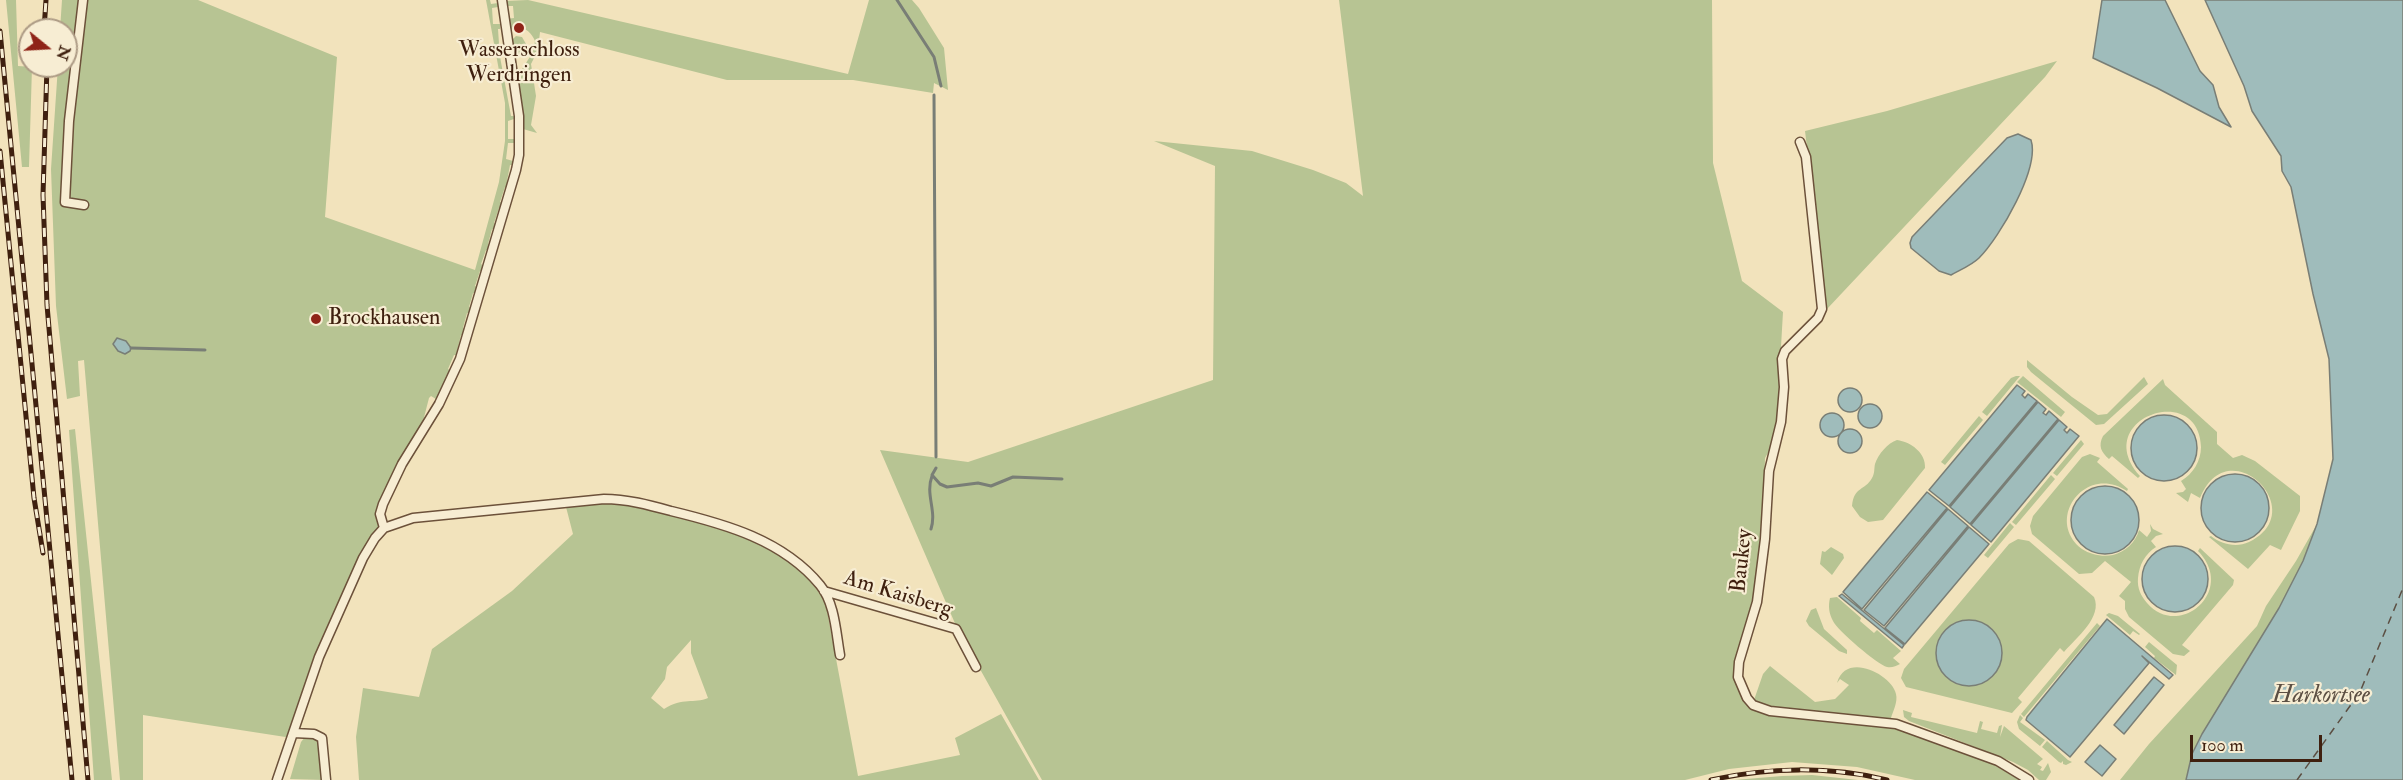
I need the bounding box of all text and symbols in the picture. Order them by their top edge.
north arrow [18,18,78,78]
marker: Wasserschloss Werdringen [512,21,526,35]
place label: Wasserschloss Werdringen [458,38,580,90]
text: N [51,43,75,63]
place label: Brockhausen [328,306,440,332]
marker: Brockhausen [309,312,323,326]
street label: Baukey [1727,528,1759,594]
street label: Am Kaisberg [840,566,956,624]
water label: Harkortsee [2272,683,2370,711]
scale bar [2193,723,2325,761]
text: 100 m [2201,734,2244,757]

